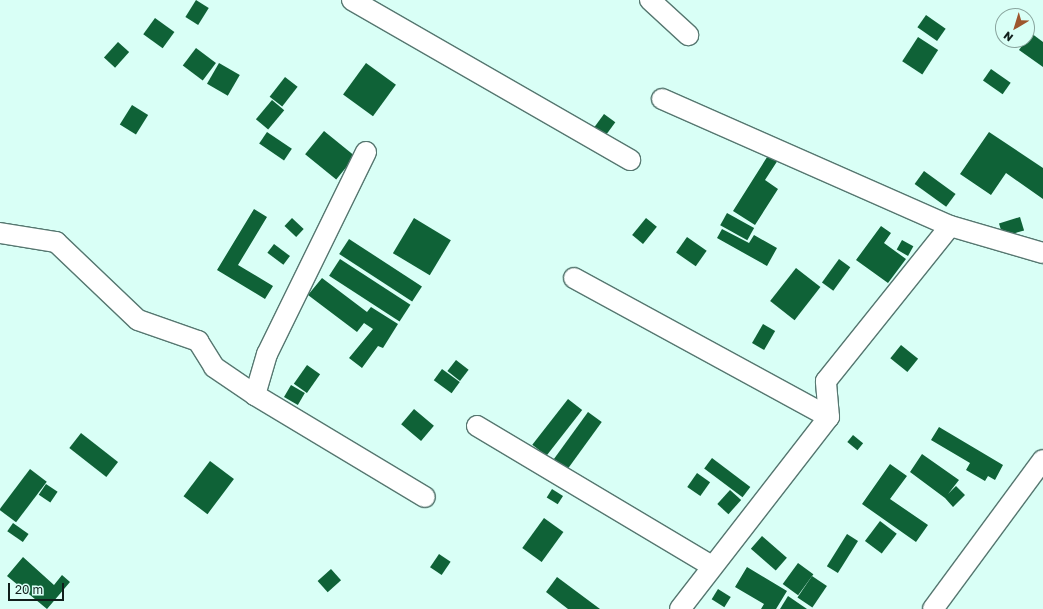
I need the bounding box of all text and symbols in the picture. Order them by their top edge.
north arrow [995,8,1035,48]
text: N [1001,29,1015,45]
scale bar [10,575,66,601]
text: 20 m [15,582,43,597]

